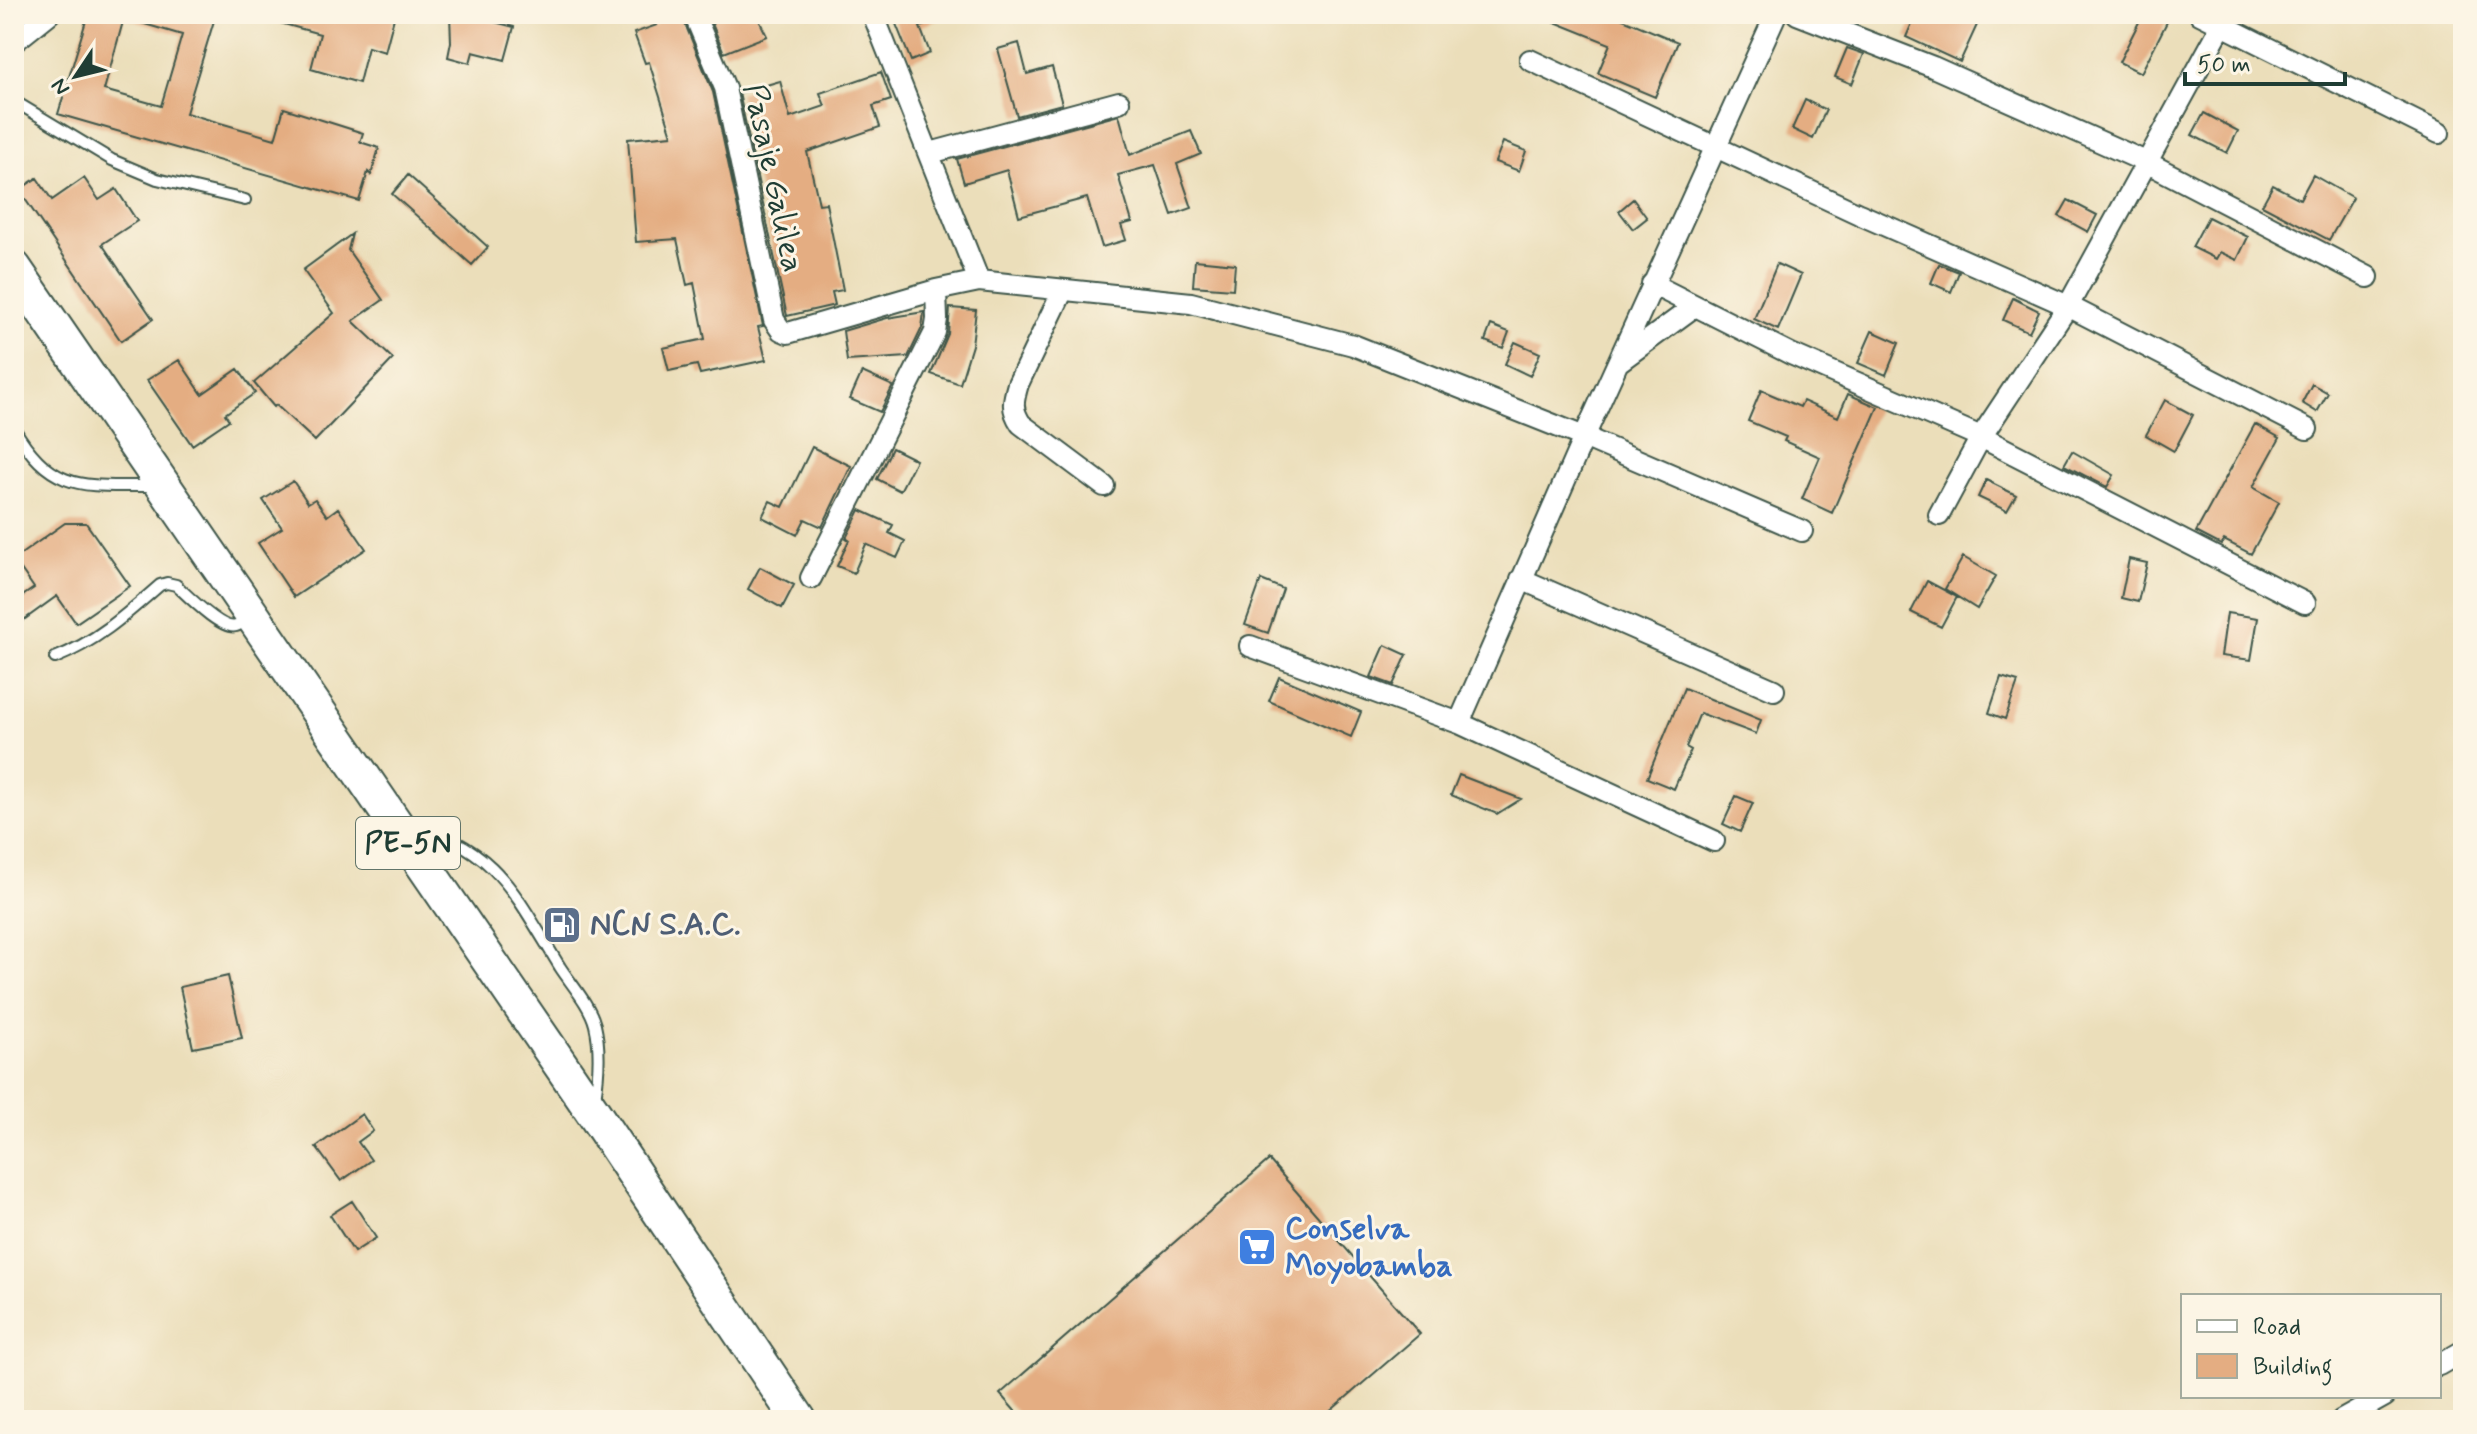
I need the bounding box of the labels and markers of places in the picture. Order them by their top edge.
fuel station icon: NCN S.A.C. [541,904,583,946]
place label: NCN S.A.C. [590,904,741,946]
place label: Conselva Moyobamba [1285,1208,1453,1287]
supermarket icon: Conselva Moyobamba [1236,1226,1278,1268]

